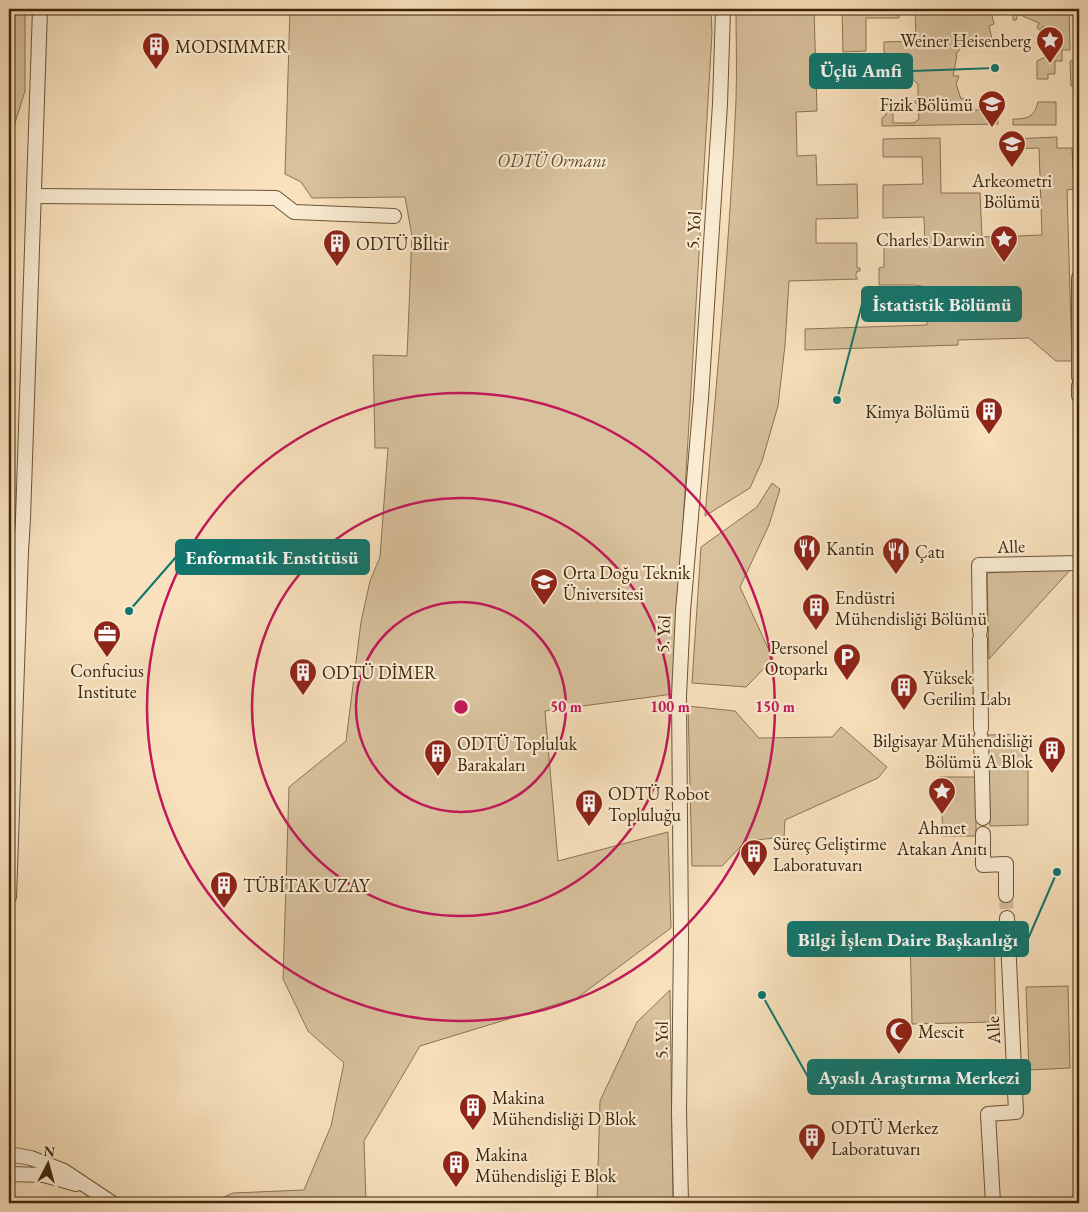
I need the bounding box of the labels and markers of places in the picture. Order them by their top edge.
place icon: Weiner Heisenberg [1035,25,1065,64]
place label: Weiner Heisenberg [900,29,1031,52]
building icon: MODSIMMER [141,31,171,70]
place label: MODSIMMER [175,35,289,58]
callout: Üçlü Amfi [810,54,912,88]
school or university icon: Fizik Bölümü [977,89,1007,128]
place label: Fizik Bölümü [880,93,974,116]
school or university icon: Arkeometri Bölümü [997,129,1027,168]
place label: Arkeometri Bölümü [971,169,1052,213]
place icon: Charles Darwin [989,224,1019,263]
building icon: ODTÜ Bİltir [322,228,352,267]
place label: Charles Darwin [876,228,985,251]
place label: ODTÜ Bİltir [356,232,449,255]
callout: İstatistik Bölümü [862,287,1021,321]
building icon: Kimya Bölümü [974,396,1004,435]
place label: Kimya Bölümü [865,400,971,423]
restaurant icon: Kantin [792,533,822,572]
restaurant icon: Çatı [881,536,911,575]
place label: Kantin [826,537,875,560]
callout: Enformatik Enstitüsü [176,540,369,574]
place label: Çatı [915,540,946,563]
place label: Orta Doğu Teknik Üniversitesi [563,561,691,605]
school or university icon: Orta Doğu Teknik Üniversitesi [529,567,559,606]
place label: Endüstri Mühendisliği Bölümü [835,586,987,630]
building icon: Endüstri Mühendisliği Bölümü [801,592,831,631]
office icon: Confucius Institute [92,619,122,658]
place label: Personel Otoparkı [765,636,829,680]
parking icon: Personel Otoparkı [832,642,862,681]
building icon: ODTÜ DİMER [288,657,318,696]
place label: Confucius Institute [70,659,144,703]
place label: ODTÜ DİMER [322,661,437,684]
place label: Yüksek Gerilim Labı [923,666,1012,710]
building icon: Yüksek Gerilim Labı [889,672,919,711]
centre of rings [452,698,470,716]
place label: Bilgisayar Mühendisliği Bölümü A Blok [872,729,1034,773]
place label: ODTÜ Topluluk Barakaları [457,732,578,776]
building icon: Bilgisayar Mühendisliği Bölümü A Blok [1037,735,1067,774]
building icon: ODTÜ Topluluk Barakaları [423,738,453,777]
place icon: Ahmet Atakan Anıtı [927,776,957,815]
place label: ODTÜ Robot Topluluğu [608,782,710,826]
building icon: ODTÜ Robot Topluluğu [574,788,604,827]
place label: Ahmet Atakan Anıtı [896,816,988,860]
place label: Süreç Geliştirme Laboratuvarı [773,832,886,876]
building icon: Süreç Geliştirme Laboratuvarı [739,838,769,877]
building icon: TÜBİTAK UZAY [209,870,239,909]
place label: TÜBİTAK UZAY [243,874,371,897]
callout: Bilgi İşlem Daire Başkanlığı [788,922,1028,956]
mosque icon: Mescit [884,1016,914,1055]
place label: Mescit [918,1020,964,1043]
callout: Ayaslı Araştırma Merkezi [808,1060,1030,1094]
place label: Makina Mühendisliği D Blok [492,1086,637,1130]
building icon: Makina Mühendisliği D Blok [458,1092,488,1131]
place label: ODTÜ Merkez Laboratuvarı [831,1116,938,1160]
building icon: ODTÜ Merkez Laboratuvarı [797,1122,827,1161]
place label: Makina Mühendisliği E Blok [475,1143,617,1187]
building icon: Makina Mühendisliği E Blok [441,1149,471,1188]

